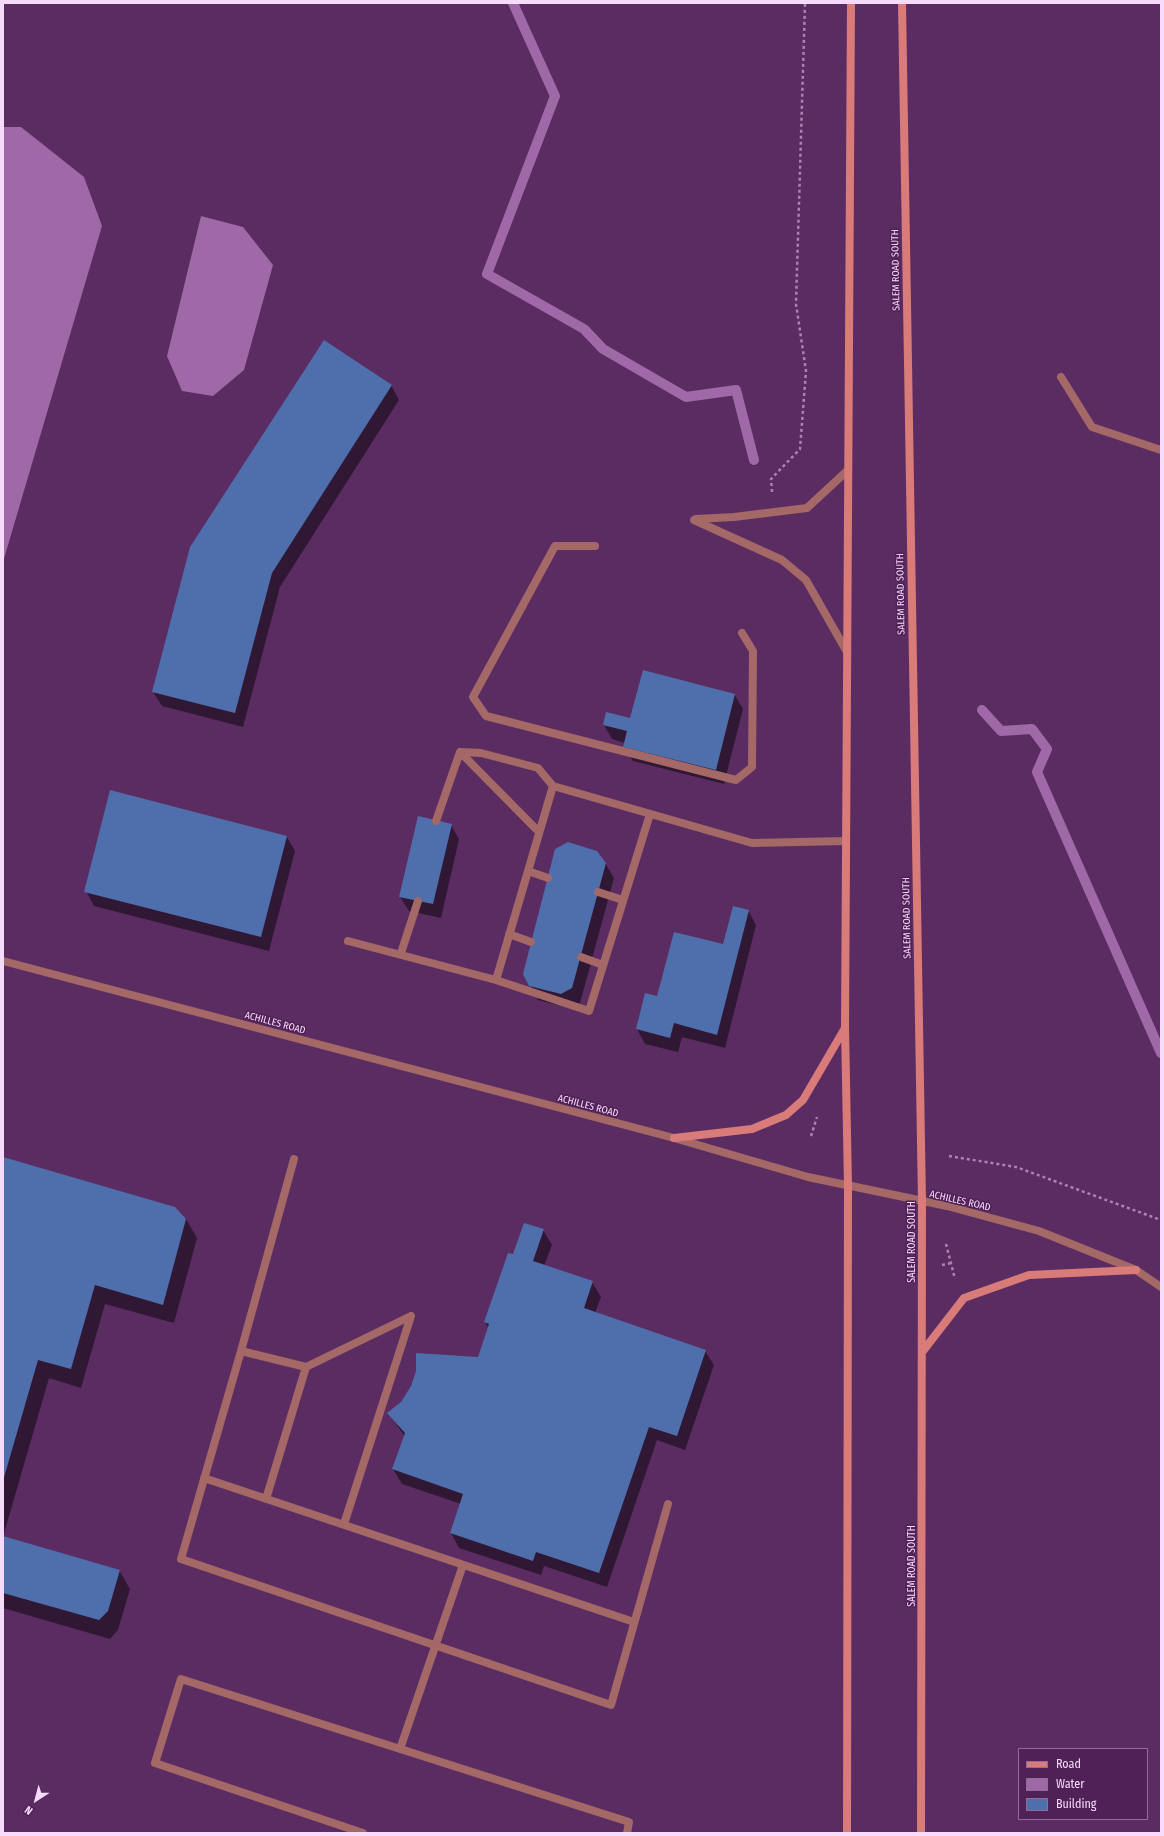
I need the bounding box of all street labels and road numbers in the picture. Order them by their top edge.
street label: SALEM ROAD SOUTH [889,229,903,311]
street label: SALEM ROAD SOUTH [894,553,908,635]
street label: SALEM ROAD SOUTH [900,877,914,959]
street label: ACHILLES ROAD [243,1009,307,1037]
street label: ACHILLES ROAD [556,1092,620,1120]
street label: ACHILLES ROAD [928,1188,992,1214]
street label: SALEM ROAD SOUTH [906,1201,918,1283]
street label: SALEM ROAD SOUTH [906,1525,918,1607]

